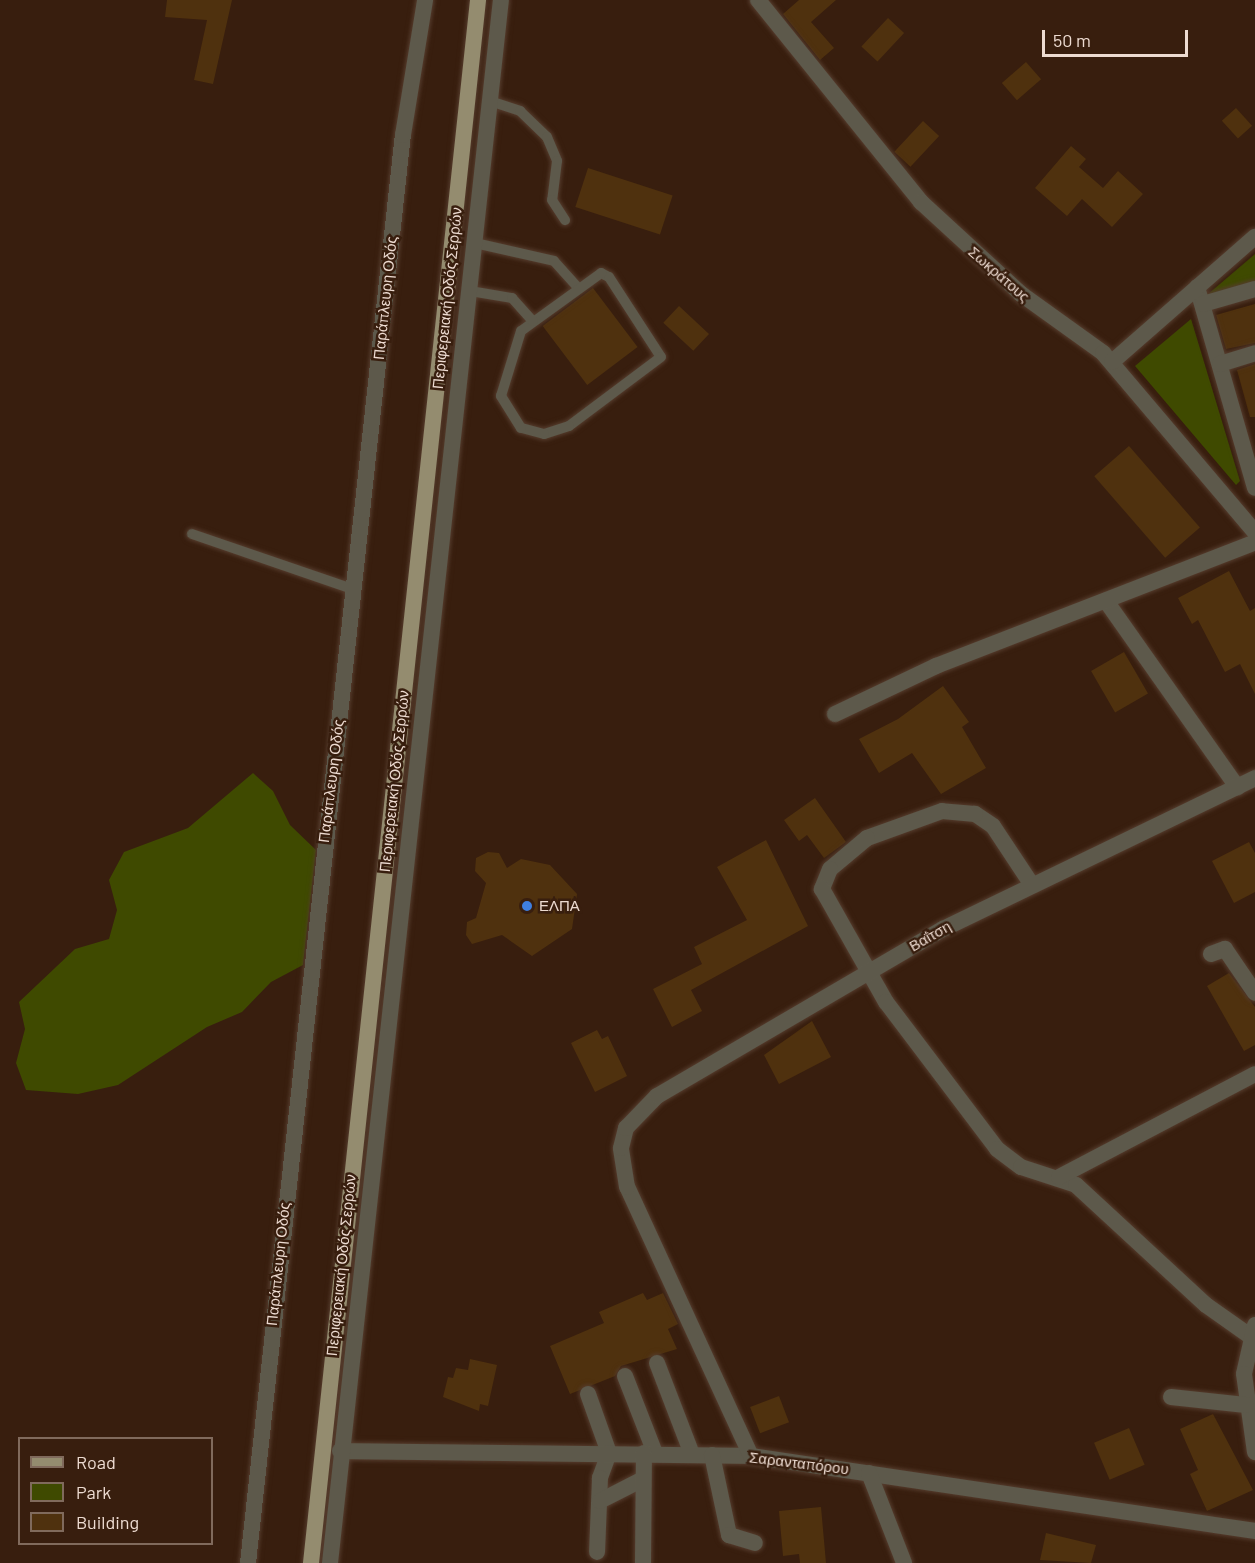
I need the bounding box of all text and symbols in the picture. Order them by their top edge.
scale bar [1045,18,1190,56]
text: 50 m [1053,29,1091,51]
street label: Περιφερειακή Οδός Σερρών [429,206,465,390]
street label: Παράπλευρη Οδός [370,235,400,361]
street label: Σωκράτους [965,243,1033,305]
street label: Περιφερειακή Οδός Σερρών [376,689,412,873]
street label: Παράπλευρη Οδός [314,718,348,844]
place label: ΕΛΠΑ [539,897,580,915]
marker: ΕΛΠΑ [520,899,534,913]
street label: Βαΐτση [906,917,954,955]
street label: Περιφερειακή Οδός Σερρών [323,1173,359,1357]
street label: Παράπλευρη Οδός [263,1201,293,1327]
legend [18,1437,213,1545]
street label: Σαρανταπόρου [748,1448,850,1478]
text: Road [76,1451,116,1473]
text: Park [76,1481,111,1503]
text: Building [76,1511,139,1533]

